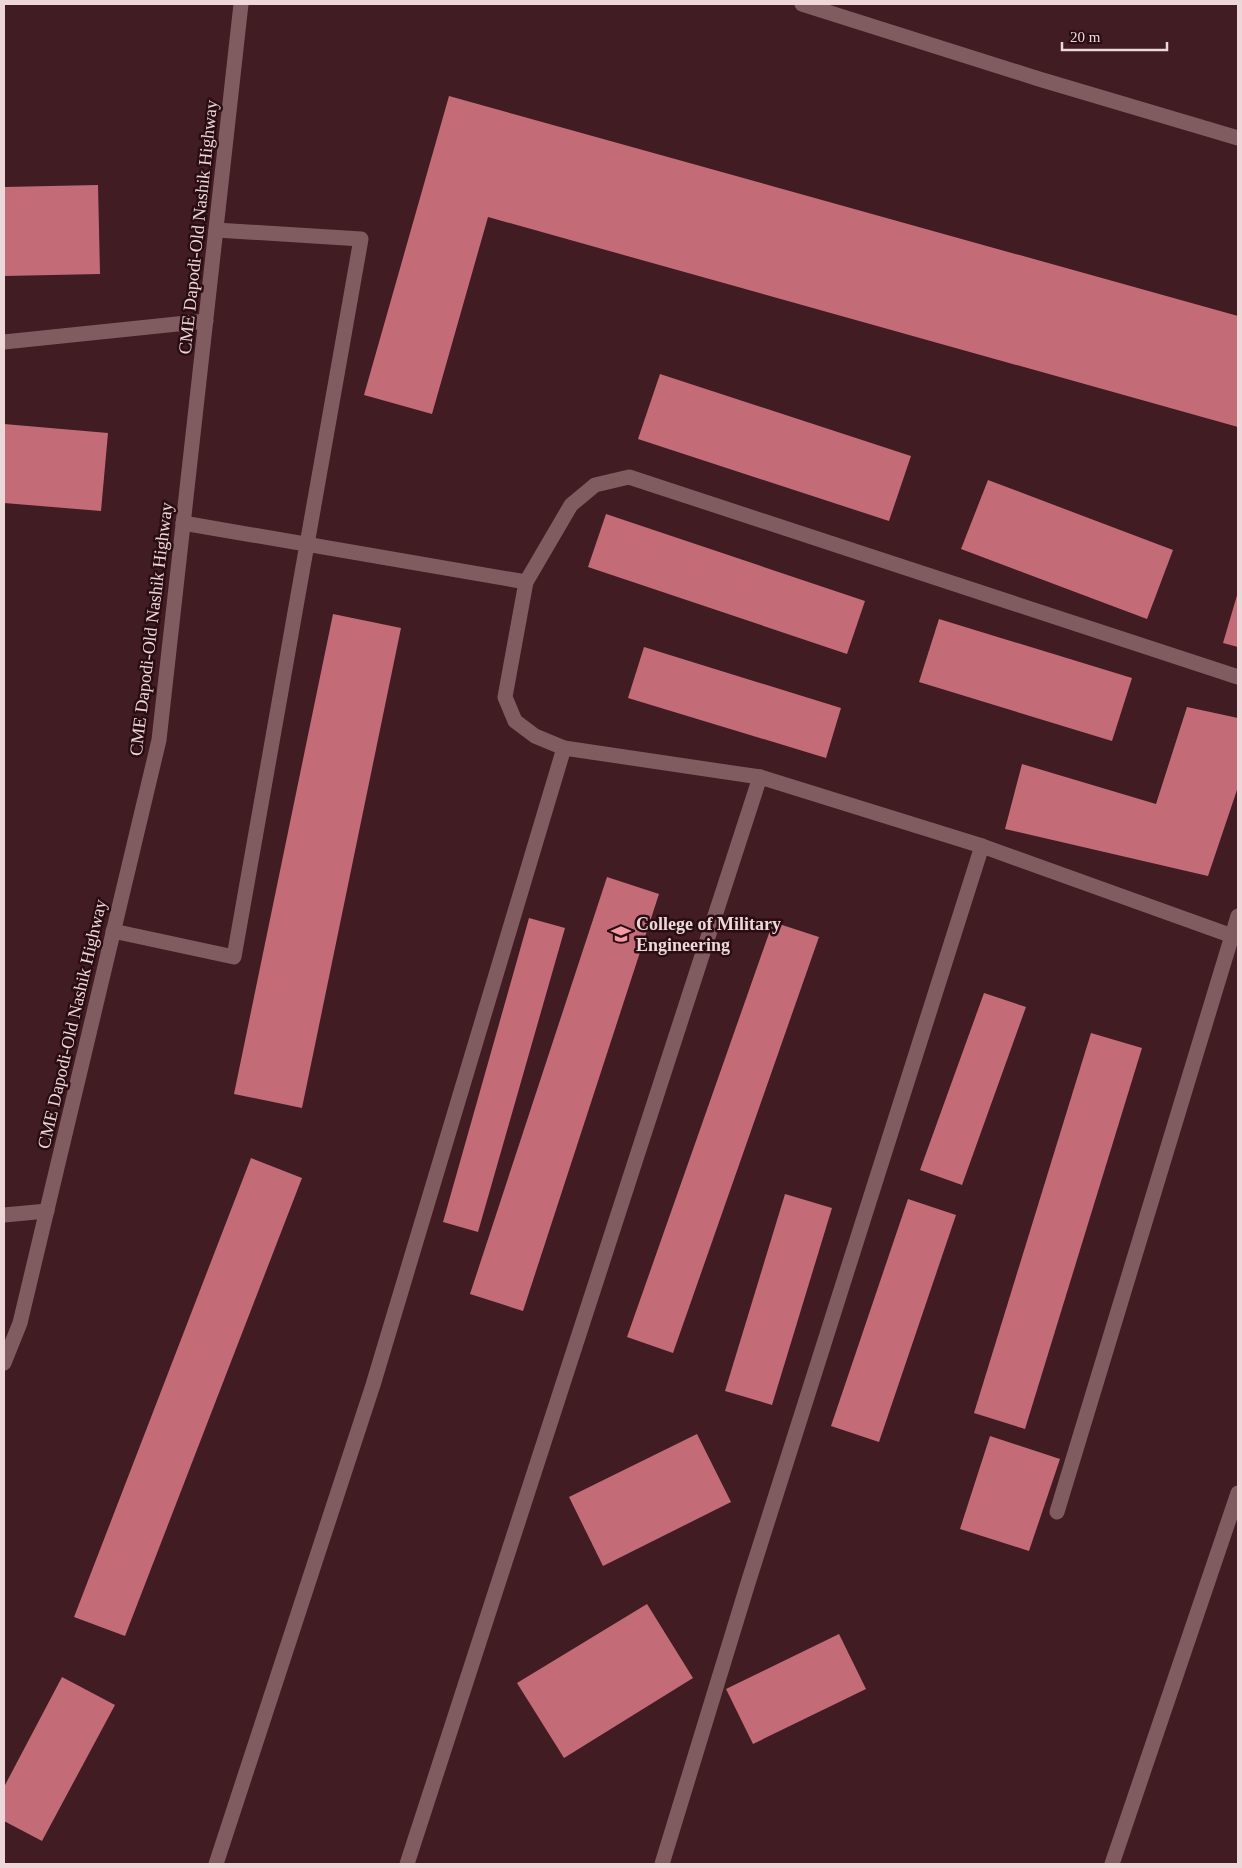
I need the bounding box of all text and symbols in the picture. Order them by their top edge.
scale bar [1062,20,1167,52]
text: 20 m [1070,29,1101,45]
street label: CME Dapodi-Old Nashik Highway [175,99,221,355]
street label: CME Dapodi-Old Nashik Highway [126,501,176,757]
street label: CME Dapodi-Old Nashik Highway [34,897,110,1151]
place label: College of Military Engineering [636,914,781,955]
school or university icon: College of Military Engineering [610,923,632,945]

